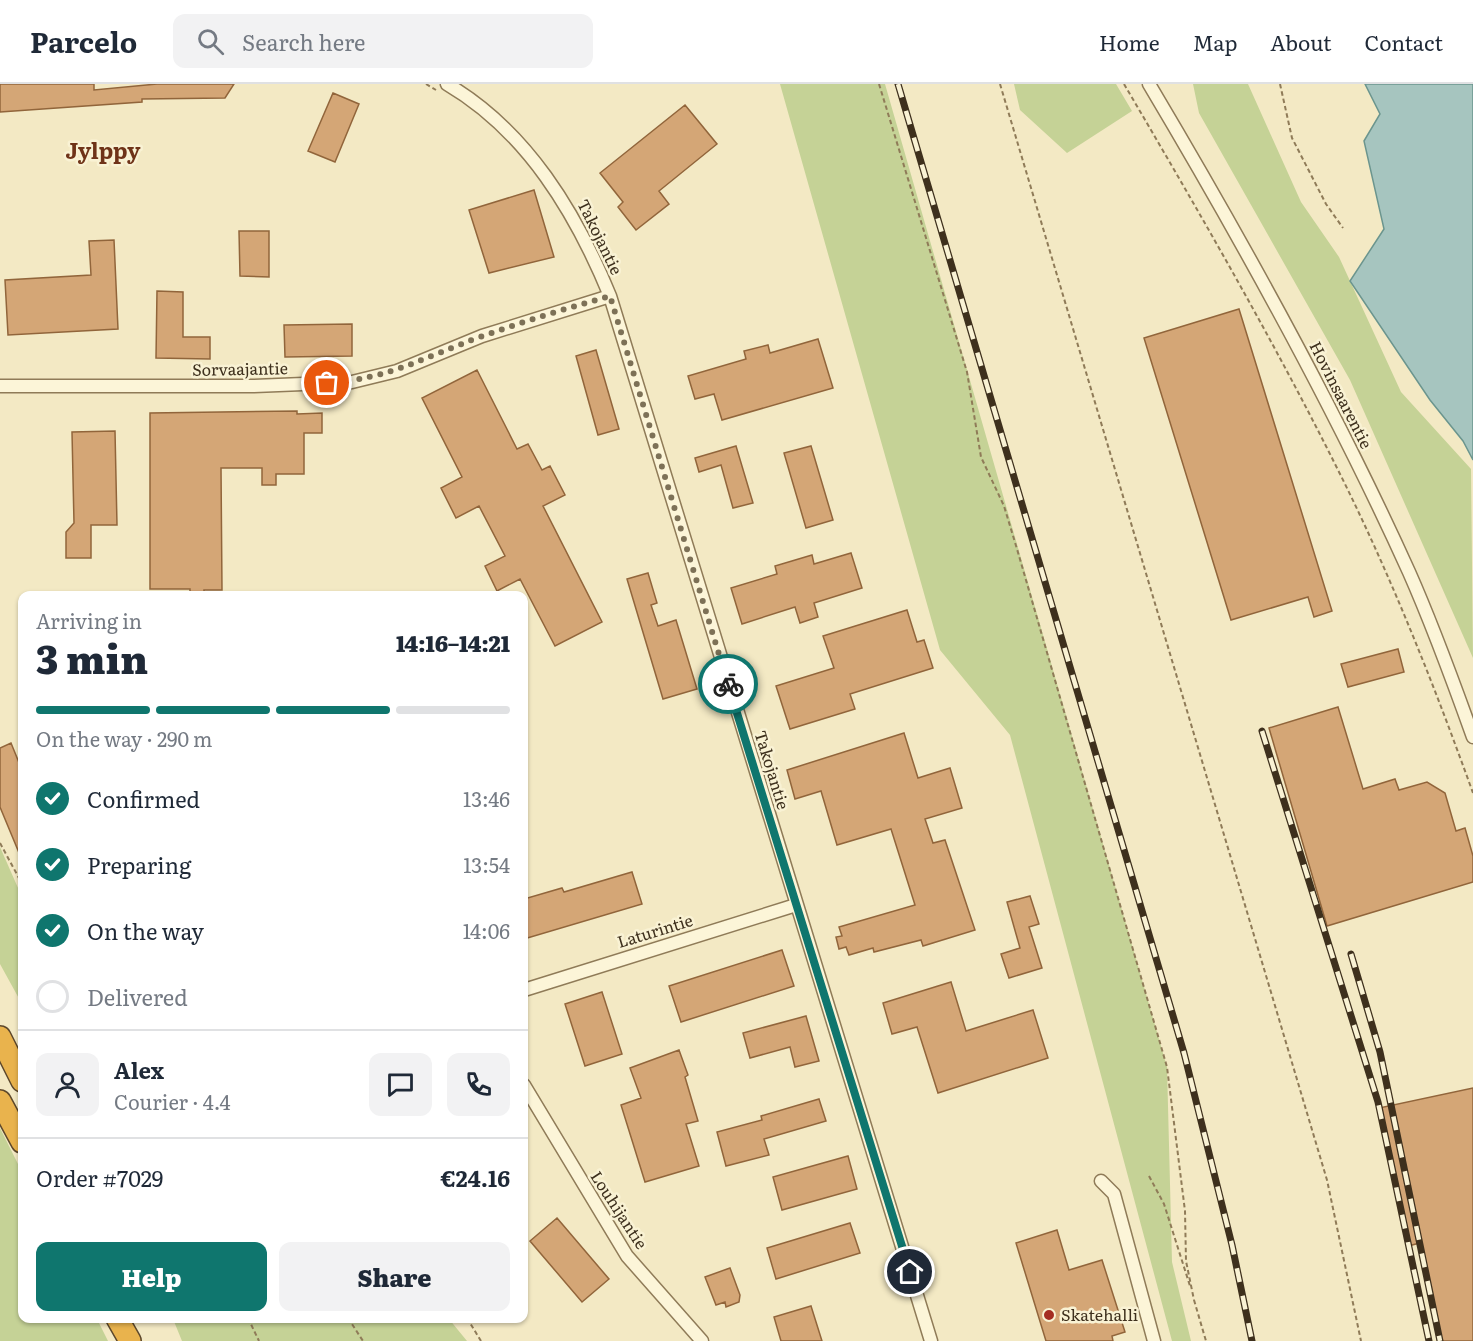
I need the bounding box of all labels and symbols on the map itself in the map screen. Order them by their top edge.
district label: Jylppy [65,133,141,166]
street label: Takojantie [572,195,630,279]
street label: Hovinsaarentie [1304,337,1379,452]
street label: Sorvaajantie [192,355,288,381]
pin [301,357,352,408]
courier [698,654,758,714]
street label: Takojantie [750,727,796,812]
street label: Laturintie [614,907,695,953]
street label: Louhijantie [586,1166,654,1253]
pin [884,1246,935,1297]
place label: Skatehalli [1061,1302,1138,1326]
marker: Skatehalli [1042,1308,1056,1322]

